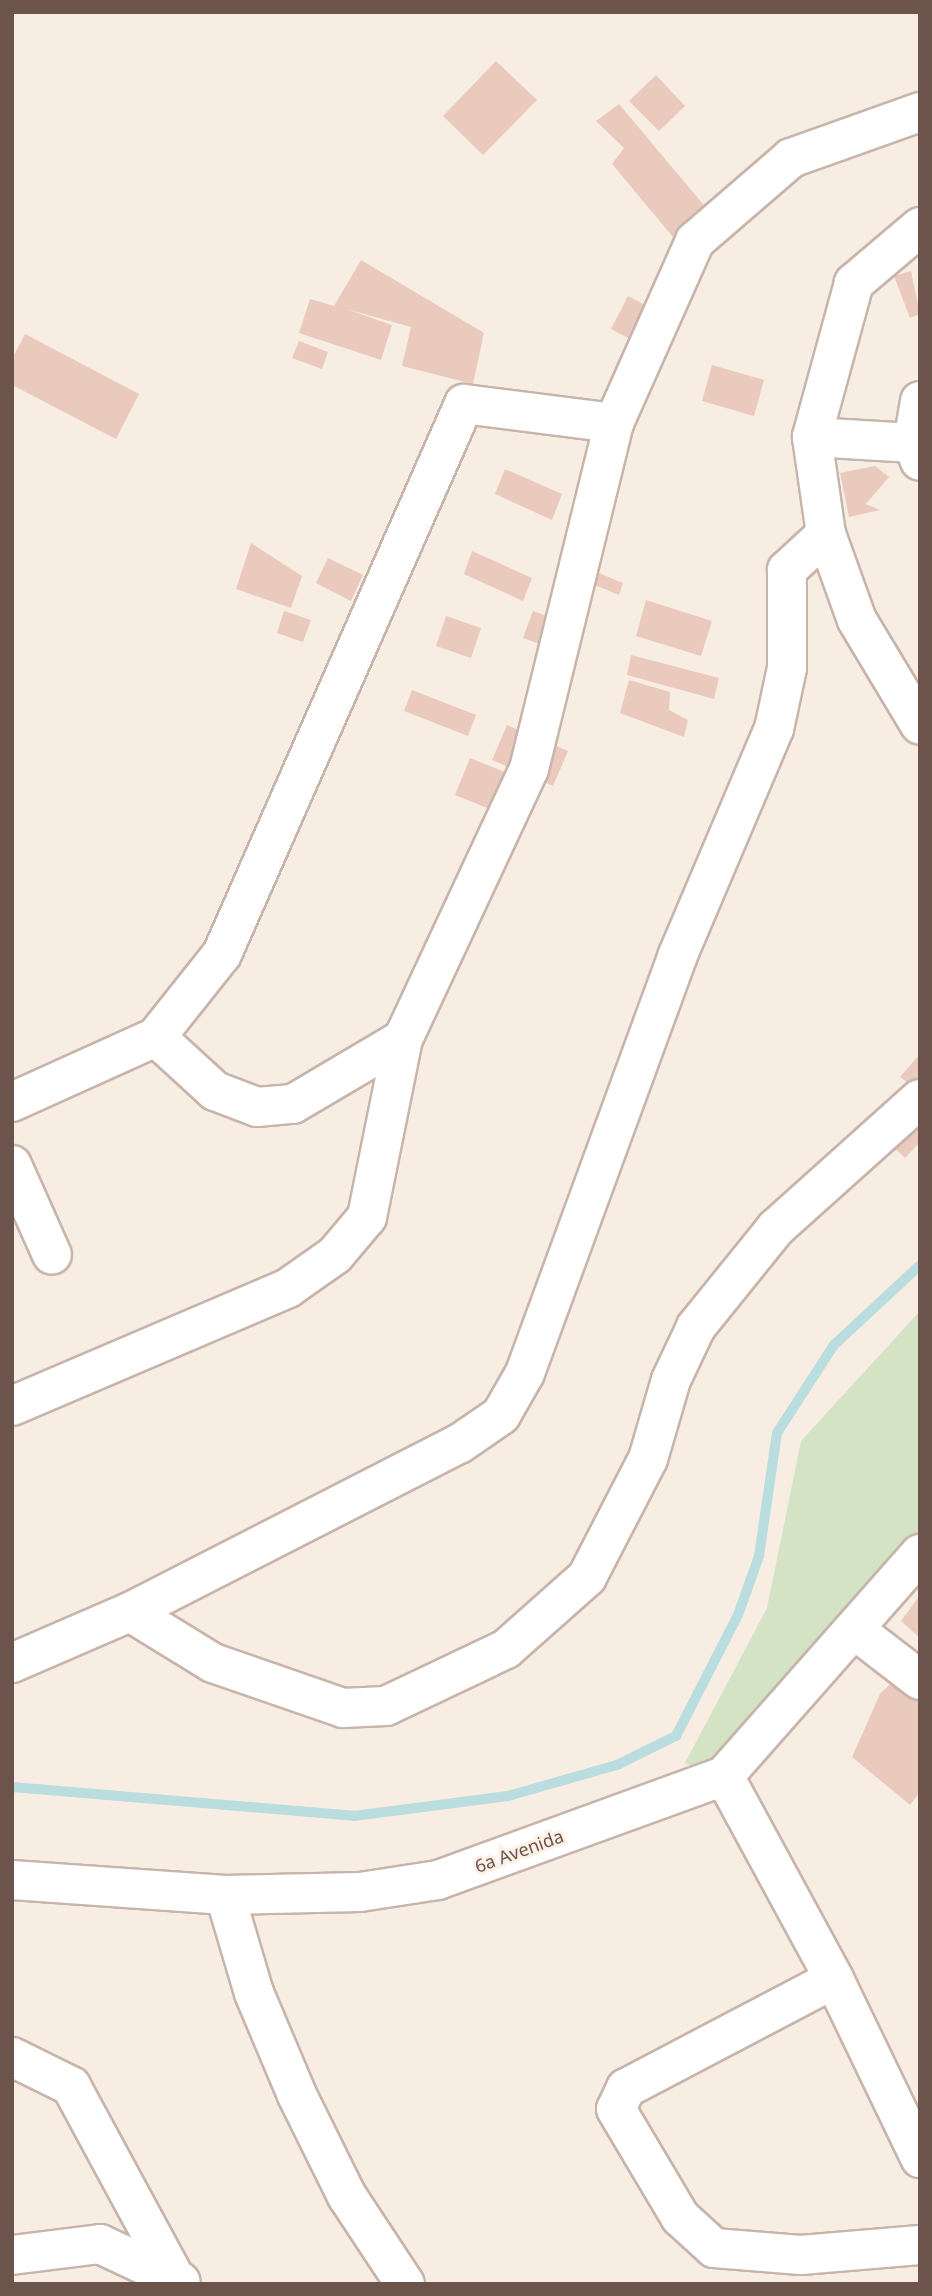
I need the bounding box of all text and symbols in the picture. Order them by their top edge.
street label: 6a Avenida [472,1825,566,1877]

